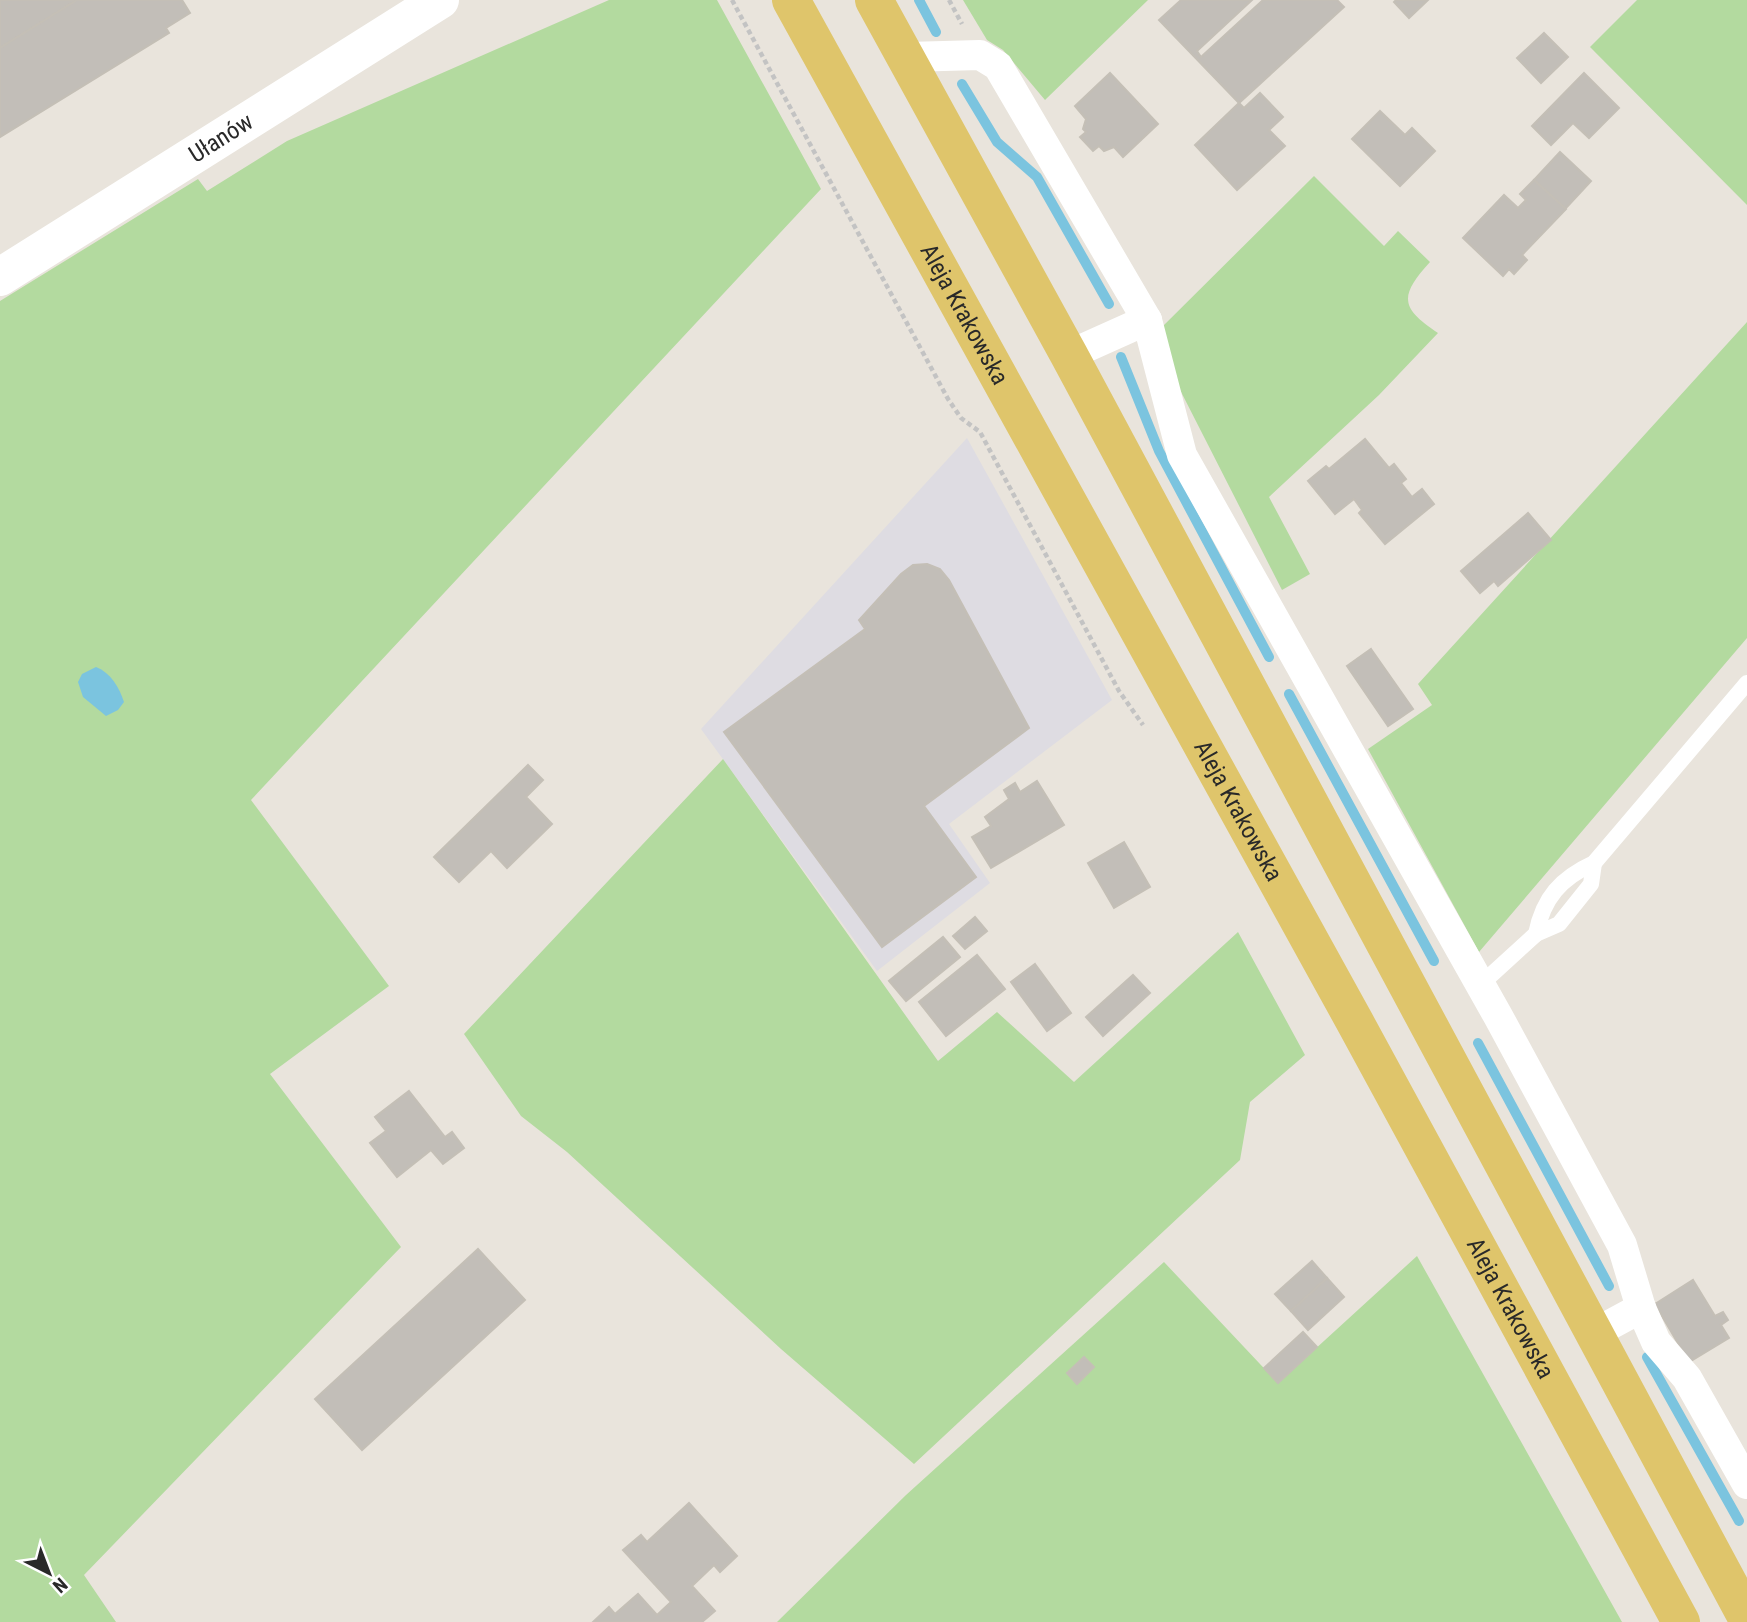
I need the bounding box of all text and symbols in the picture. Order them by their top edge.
street label: Ułanów [184,107,258,169]
street label: Aleja Krakowska [914,239,1014,389]
street label: Aleja Krakowska [1188,736,1288,886]
street label: Aleja Krakowska [1461,1233,1560,1384]
north arrow [14,1538,84,1608]
text: N [48,1573,72,1598]

